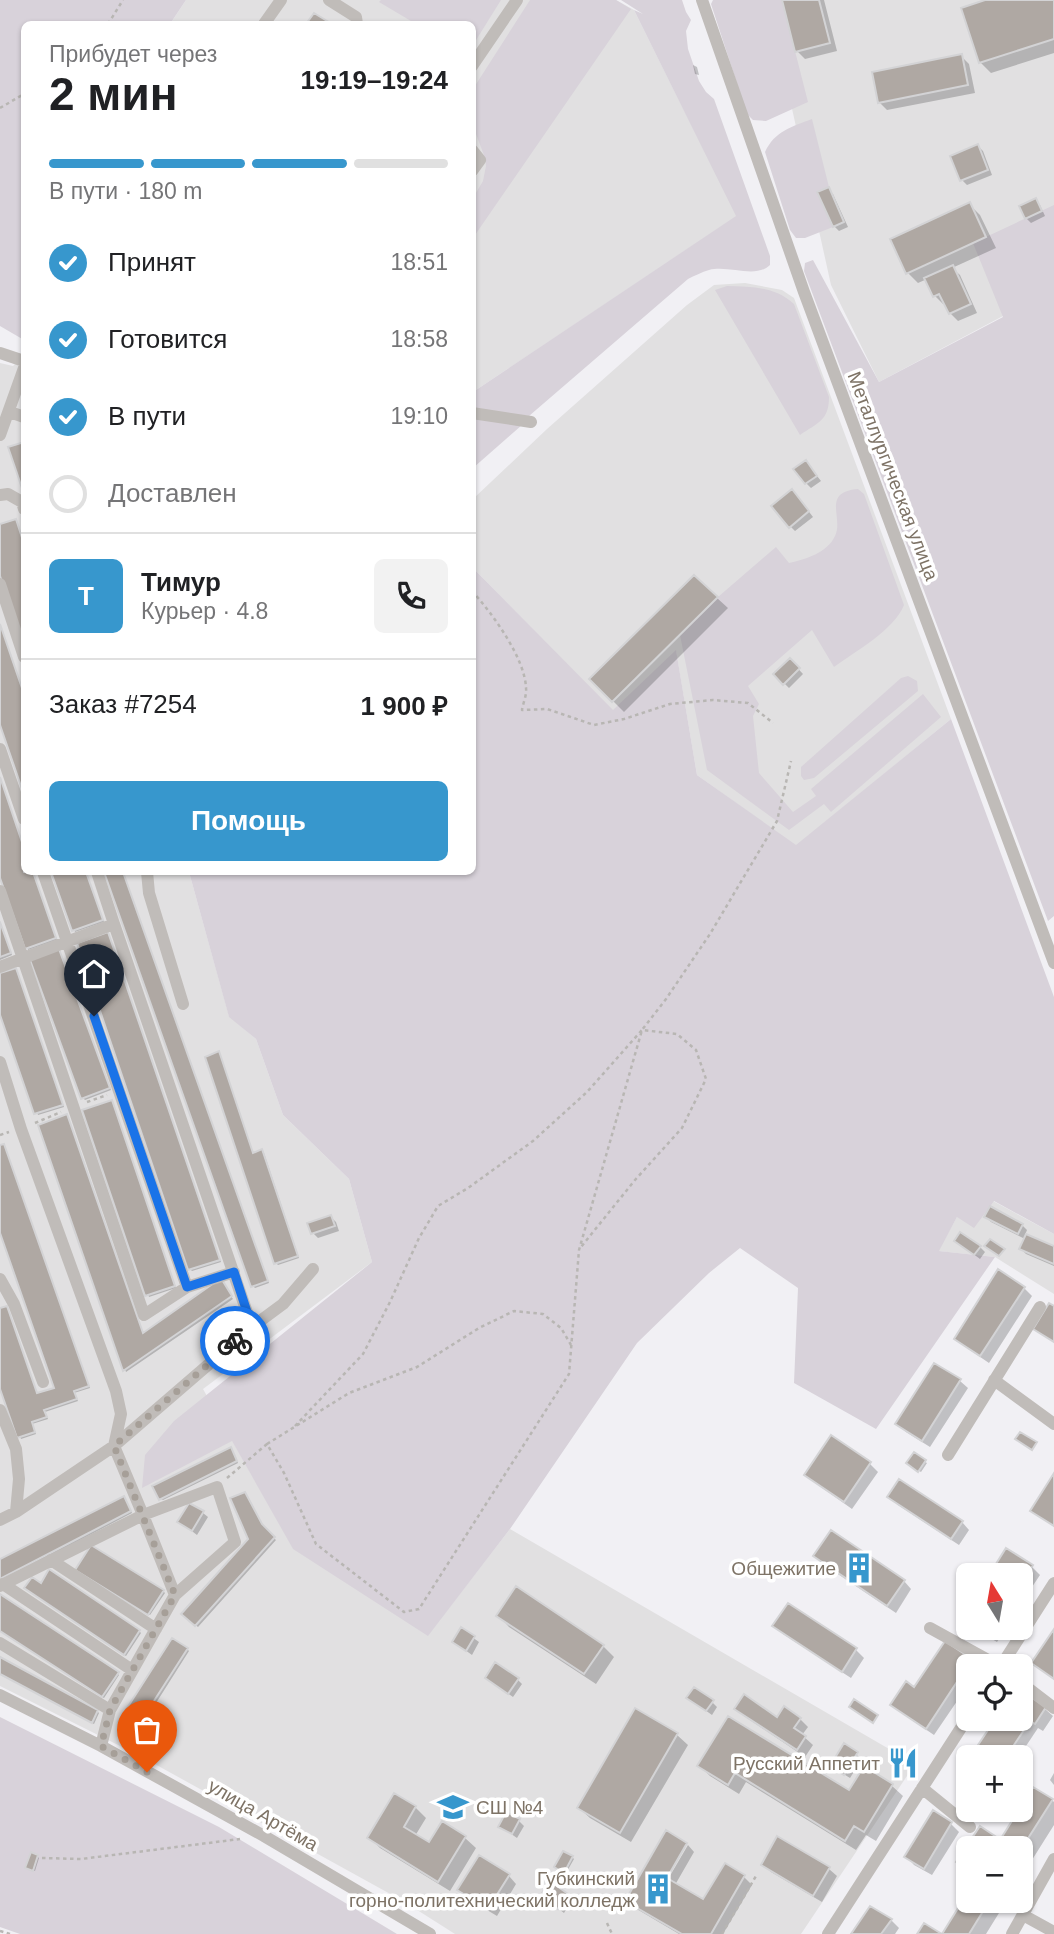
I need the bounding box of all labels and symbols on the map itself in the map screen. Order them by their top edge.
street label: Металлургическая улица [843,369,943,584]
pin [64,944,124,1016]
courier [200,1306,270,1376]
building icon: Общежитие [842,1551,876,1585]
place label: Общежитие [731,1558,836,1579]
north arrow [956,1563,1032,1640]
pin [117,1700,177,1772]
restaurant icon: Русский Аппетит [886,1746,920,1780]
place label: Русский Аппетит [733,1753,880,1774]
street label: улица Артёма [204,1775,322,1855]
school or university icon: СШ №4 [436,1790,470,1824]
place label: СШ №4 [476,1797,544,1818]
place label: Губкинский горно-политехнический колледж [349,1868,635,1911]
building icon: Губкинский горно-политехнический колледж [641,1872,675,1906]

